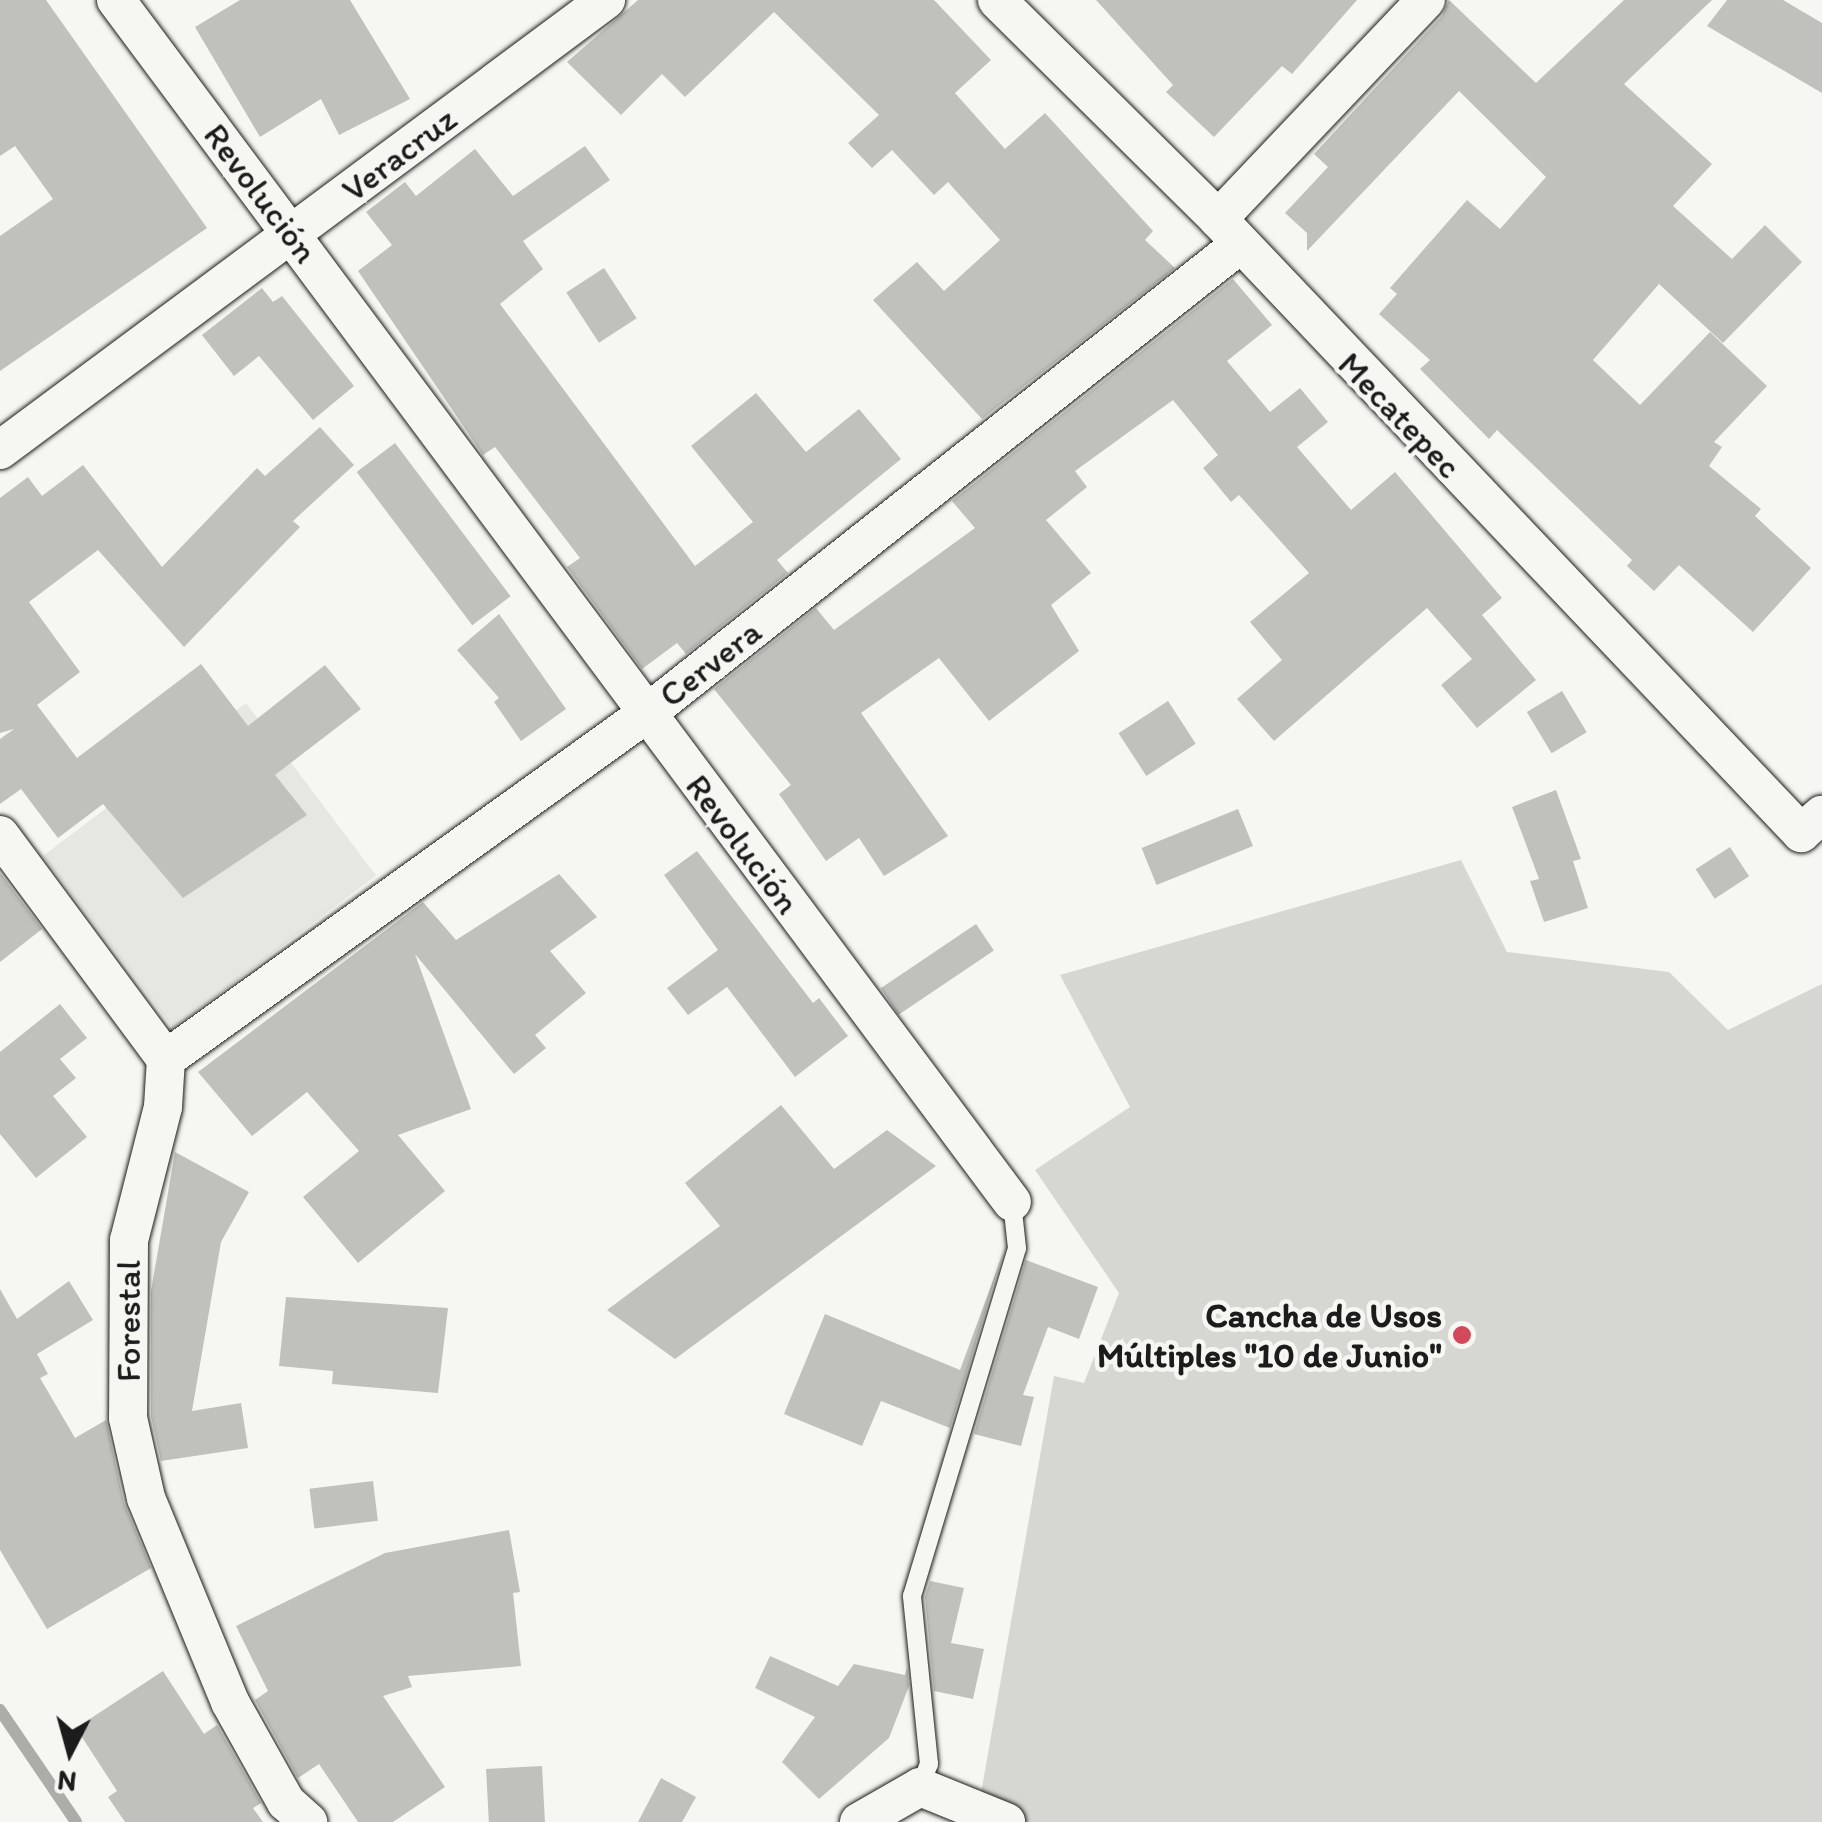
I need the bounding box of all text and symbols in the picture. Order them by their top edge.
street label: Veracruz [333,97,465,211]
street label: Revolución [195,115,327,271]
street label: Mecatepec [1330,343,1470,487]
street label: Cervera [651,610,769,716]
street label: Revolución [677,766,809,922]
street label: Forestal [107,1260,149,1382]
place label: Cancha de Usos Múltiples "10 de Junio" [1097,1294,1442,1376]
marker: Cancha de Usos Múltiples "10 de Junio" [1451,1324,1473,1346]
north arrow [20,1702,120,1802]
text: N [56,1764,78,1800]

